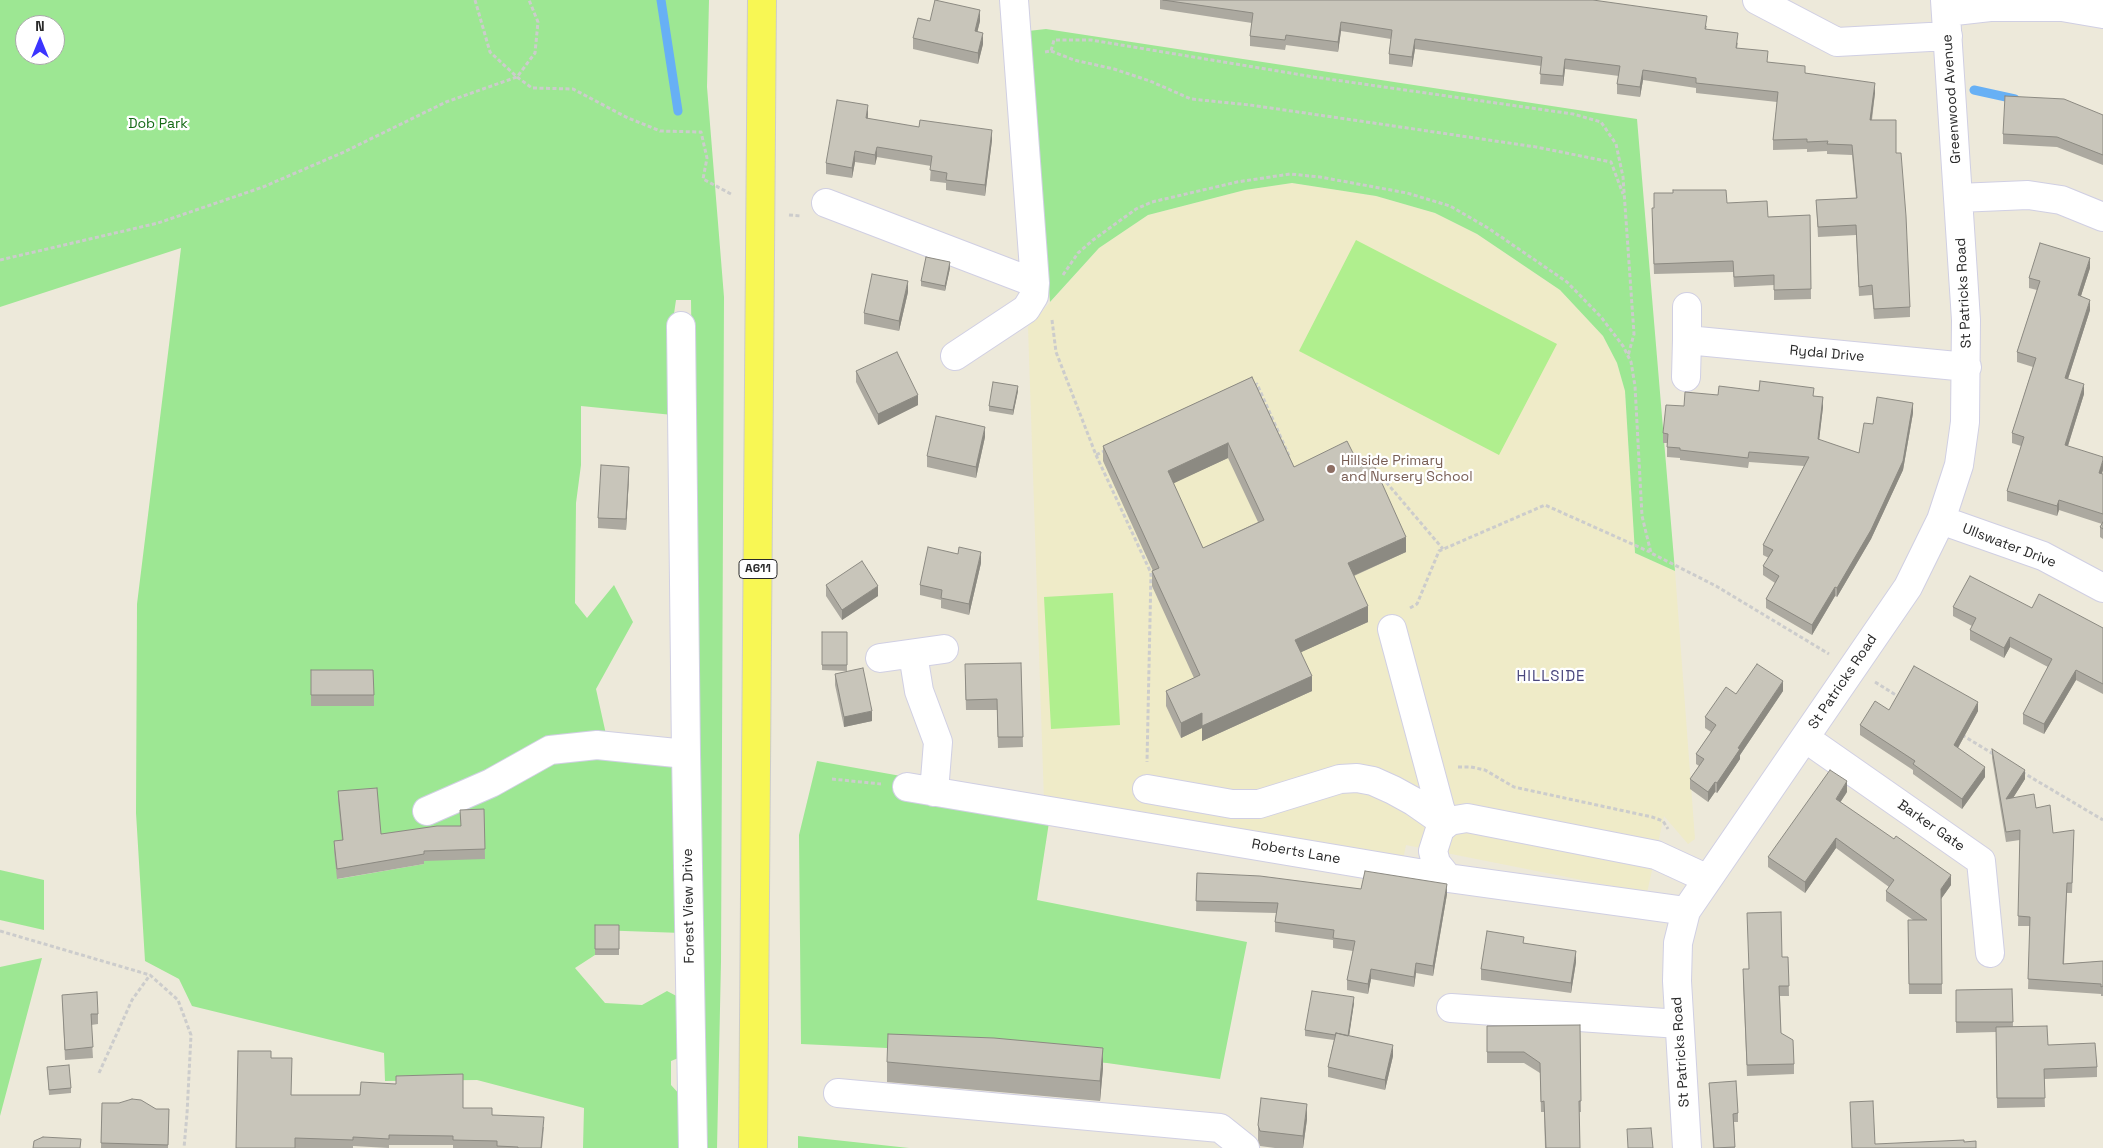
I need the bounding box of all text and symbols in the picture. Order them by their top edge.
north arrow [15,15,65,65]
text: N [35,17,45,35]
street label: Greenwood Avenue [1939,34,1965,164]
park label: Dob Park [128,116,188,132]
street label: St Patricks Road [1953,237,1975,349]
street label: Rydal Drive [1789,342,1865,366]
place label: Hillside Primary and Nursery School [1341,453,1473,486]
marker: Hillside Primary and Nursery School [1325,463,1337,475]
street label: Ullswater Drive [1960,520,2058,572]
road number: A611 [739,560,777,578]
street label: St Patricks Road [1805,631,1881,733]
district label: HILLSIDE [1515,668,1587,686]
street label: Barker Gate [1894,797,1968,855]
street label: Roberts Lane [1250,836,1342,868]
street label: Forest View Drive [680,848,698,964]
street label: St Patricks Road [1669,996,1693,1108]

